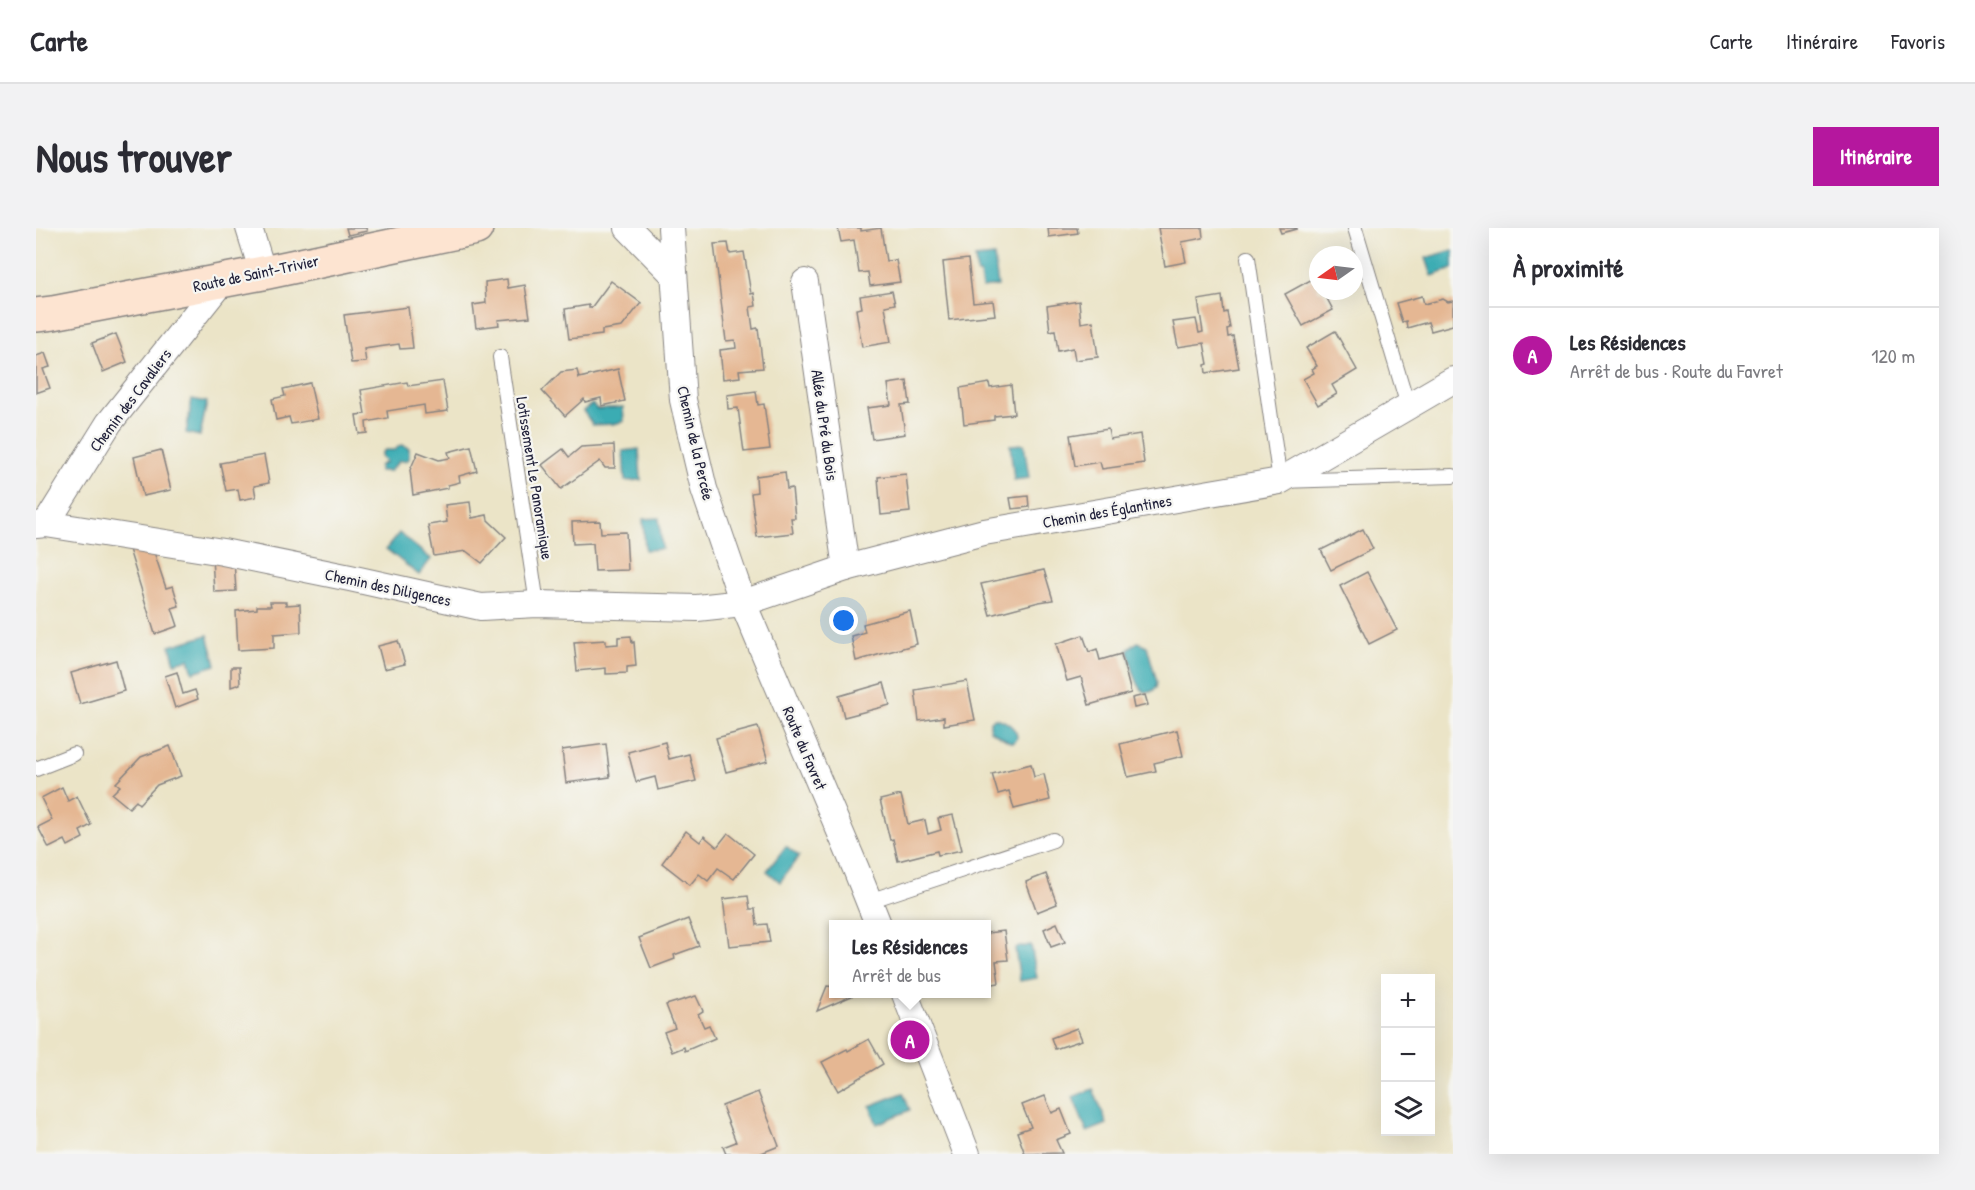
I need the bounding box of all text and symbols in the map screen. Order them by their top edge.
text: Carte [30,22,88,60]
text: Carte [1710,27,1753,56]
text: Itinéraire [1786,27,1858,56]
text: Favoris [1891,27,1945,56]
button: Itinéraire [1813,127,1939,186]
text: Nous trouver [36,128,232,185]
north arrow [1309,246,1363,300]
street label: Route de Saint-Trivier [191,249,321,297]
text: À proximité [1513,250,1624,285]
text: Les Résidences [1570,327,1686,357]
text: A [1528,342,1537,369]
text: 120 m [1871,342,1915,369]
street label: Chemin des Cavaliers [84,344,176,456]
text: Arrêt de bus · Route du Favret [1570,357,1783,384]
street label: Allée du Pré du Bois [806,368,844,482]
street label: Chemin de la Percée [672,384,720,503]
street label: Lotissement Le Panoramique [511,395,559,562]
street label: Chemin des Églantines [1041,489,1173,533]
street label: Chemin des Diligences [323,563,453,611]
your location [829,606,858,635]
street label: Route du Favret [778,703,833,794]
popup [829,920,991,998]
text: Les Résidences [852,931,968,961]
text: Arrêt de bus [852,961,941,988]
map controls [1381,974,1435,1136]
button: + [1381,974,1435,1028]
pin: A [890,1018,930,1062]
button: − [1381,1028,1435,1082]
button: layers [1381,1082,1435,1136]

